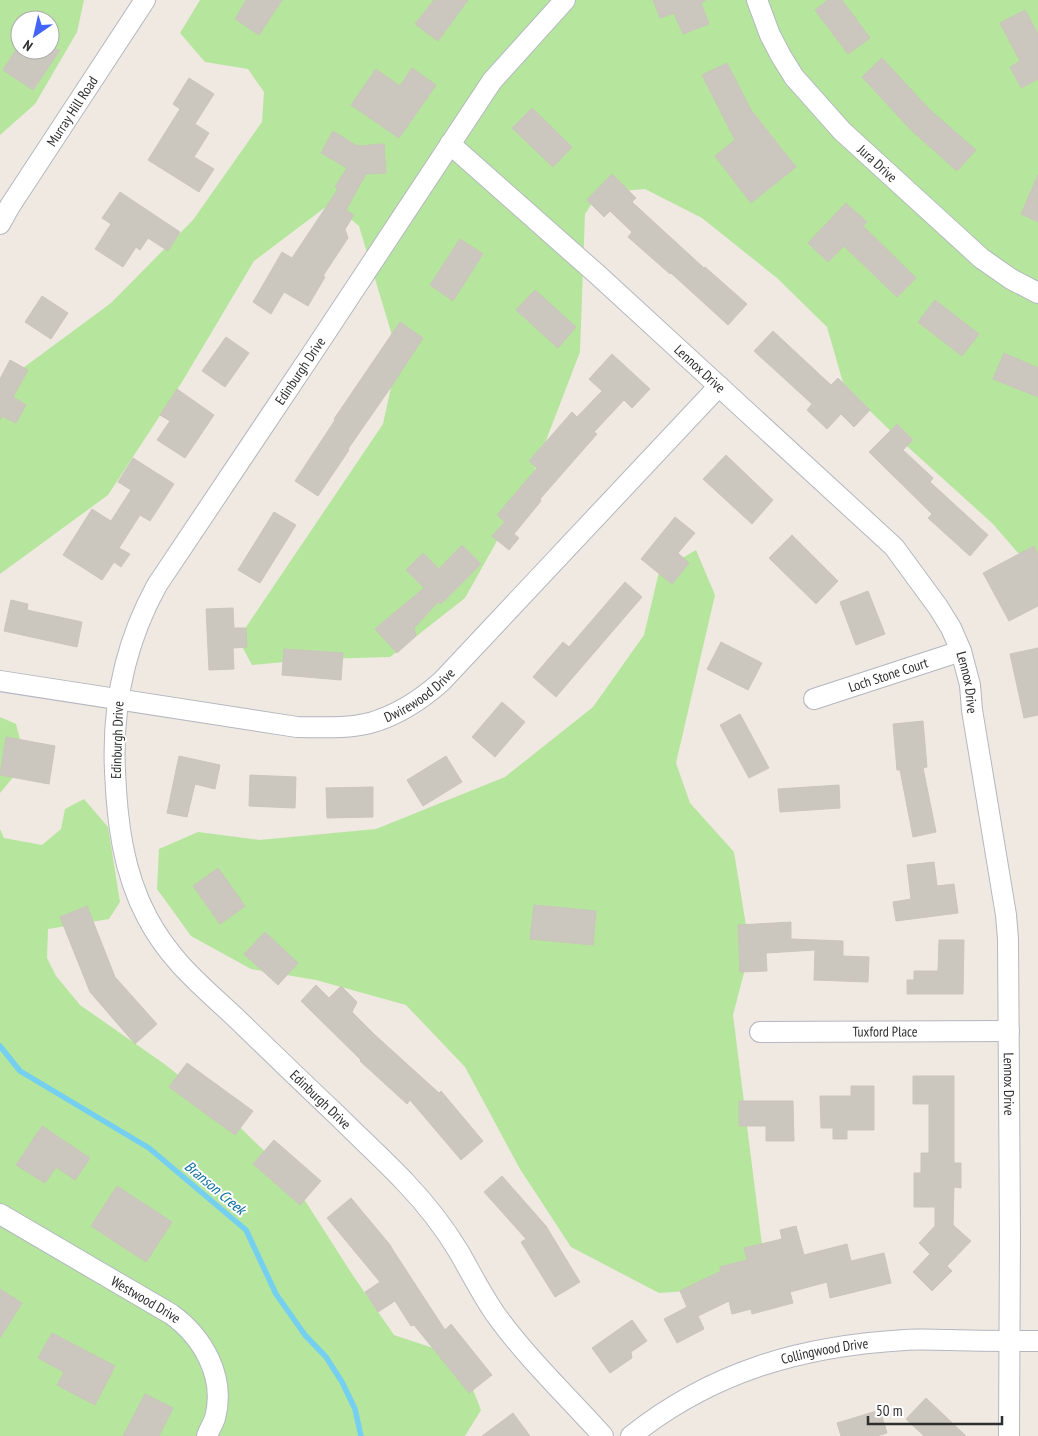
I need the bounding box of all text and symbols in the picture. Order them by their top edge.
north arrow [10,10,60,60]
text: N [20,36,36,55]
street label: Murray Hill Road [43,73,102,150]
street label: Jura Drive [853,140,901,186]
street label: Edinburgh Drive [271,334,329,408]
street label: Lennox Drive [671,341,729,397]
street label: Lennox Drive [952,649,981,715]
street label: Loch Stone Court [846,653,930,696]
street label: Dwirewood Drive [381,664,459,726]
street label: Edinburgh Drive [107,701,127,779]
street label: Tuxford Place [852,1022,918,1041]
street label: Lennox Drive [1000,1052,1018,1116]
street label: Edinburgh Drive [286,1066,355,1133]
water label: Branson Creek [181,1157,251,1220]
street label: Westwood Drive [108,1272,185,1327]
street label: Collingwood Drive [779,1334,869,1368]
scale bar [868,1394,1002,1426]
text: 50 m [876,1401,902,1420]

